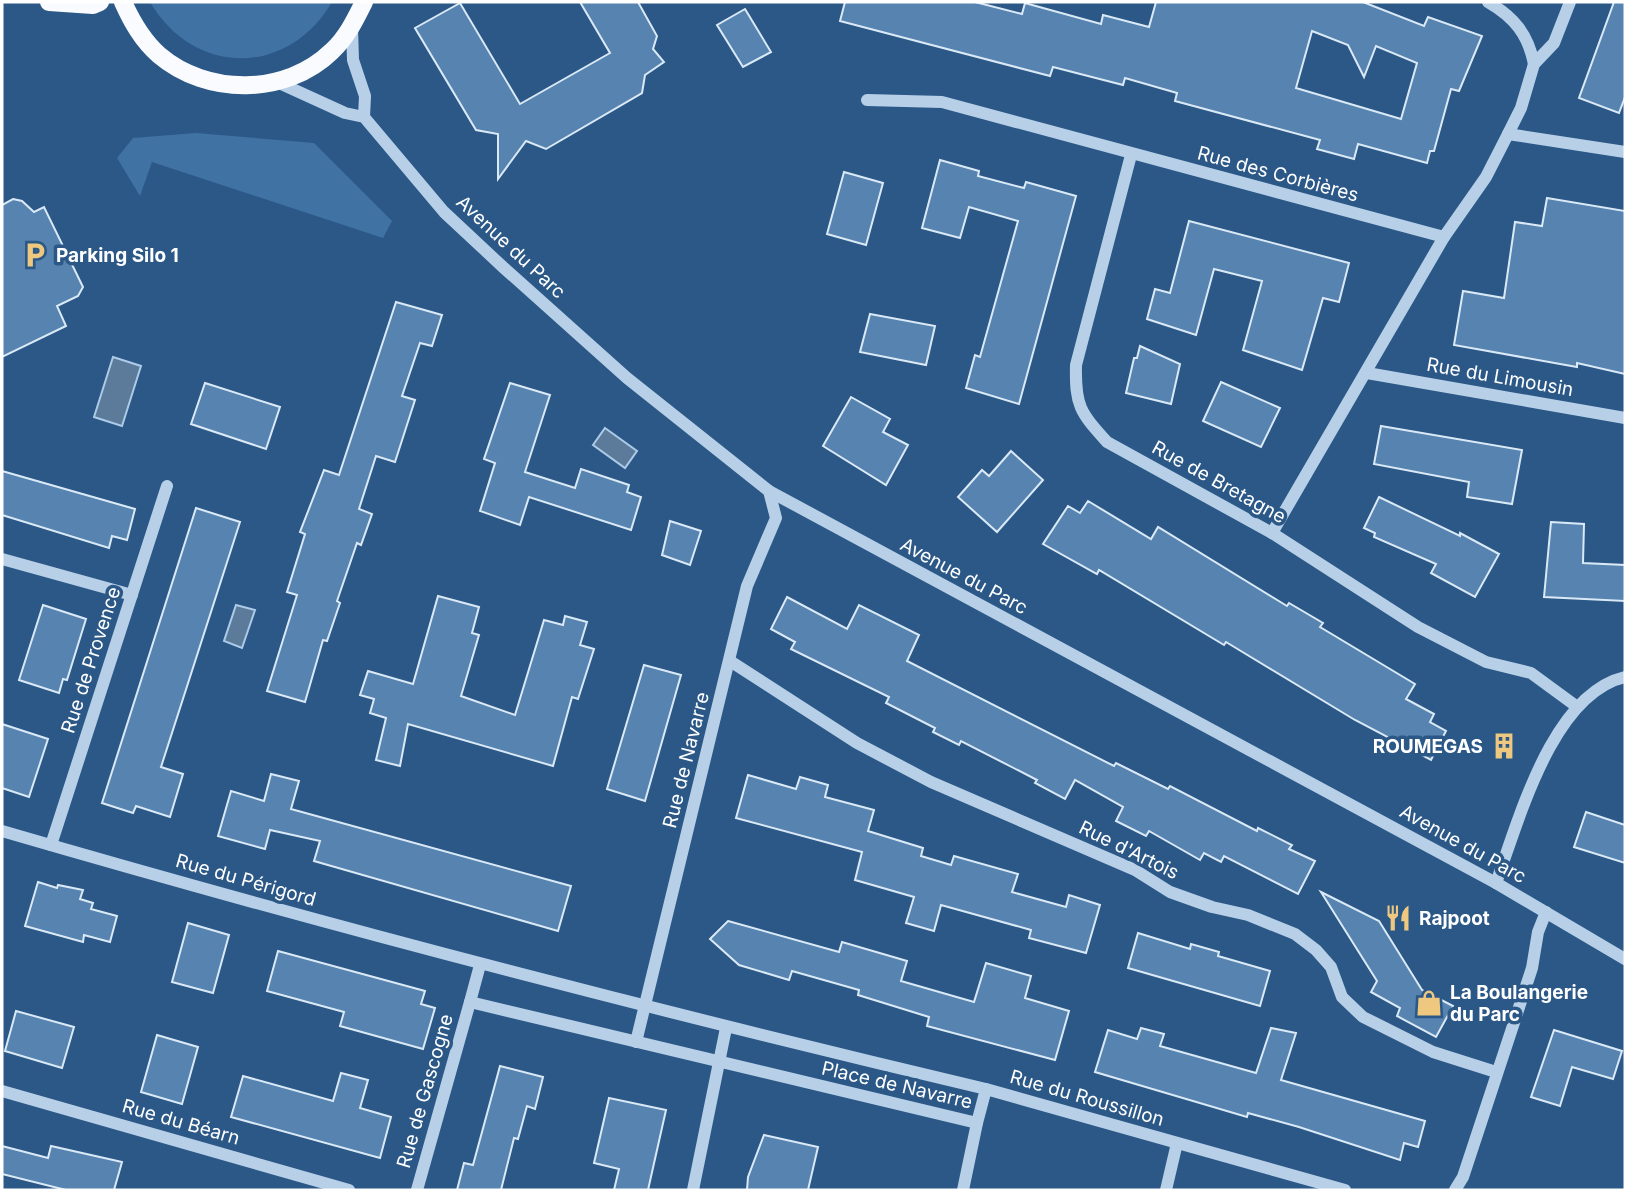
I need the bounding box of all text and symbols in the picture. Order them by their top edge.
street label: Rue des Corbières [1195,141,1361,207]
street label: Avenue du Parc [452,191,570,303]
parking icon: Parking Silo 1 [20,240,50,270]
place label: Parking Silo 1 [56,244,179,267]
street label: Rue du Limousin [1425,353,1575,401]
street label: Rue de Bretagne [1148,436,1290,528]
street label: Avenue du Parc [896,533,1032,619]
street label: Rue de Provence [57,584,125,736]
street label: Rue de Navarre [658,690,714,830]
building icon: ROUMEGAS [1489,731,1519,761]
place label: ROUMEGAS [1373,735,1483,758]
street label: Avenue du Parc [1396,800,1530,888]
street label: Rue d'Artois [1075,816,1183,884]
street label: Rue du Périgord [173,849,319,911]
restaurant icon: Rajpoot [1383,903,1413,933]
place label: Rajpoot [1419,907,1490,930]
place label: La Boulangerie du Parc [1450,981,1588,1026]
shop icon: La Boulangerie du Parc [1414,988,1444,1018]
street label: Rue de Gascogne [392,1011,458,1171]
street label: Place de Navarre [819,1056,975,1114]
street label: Rue du Roussillon [1007,1065,1167,1131]
street label: Rue du Béarn [120,1094,242,1150]

